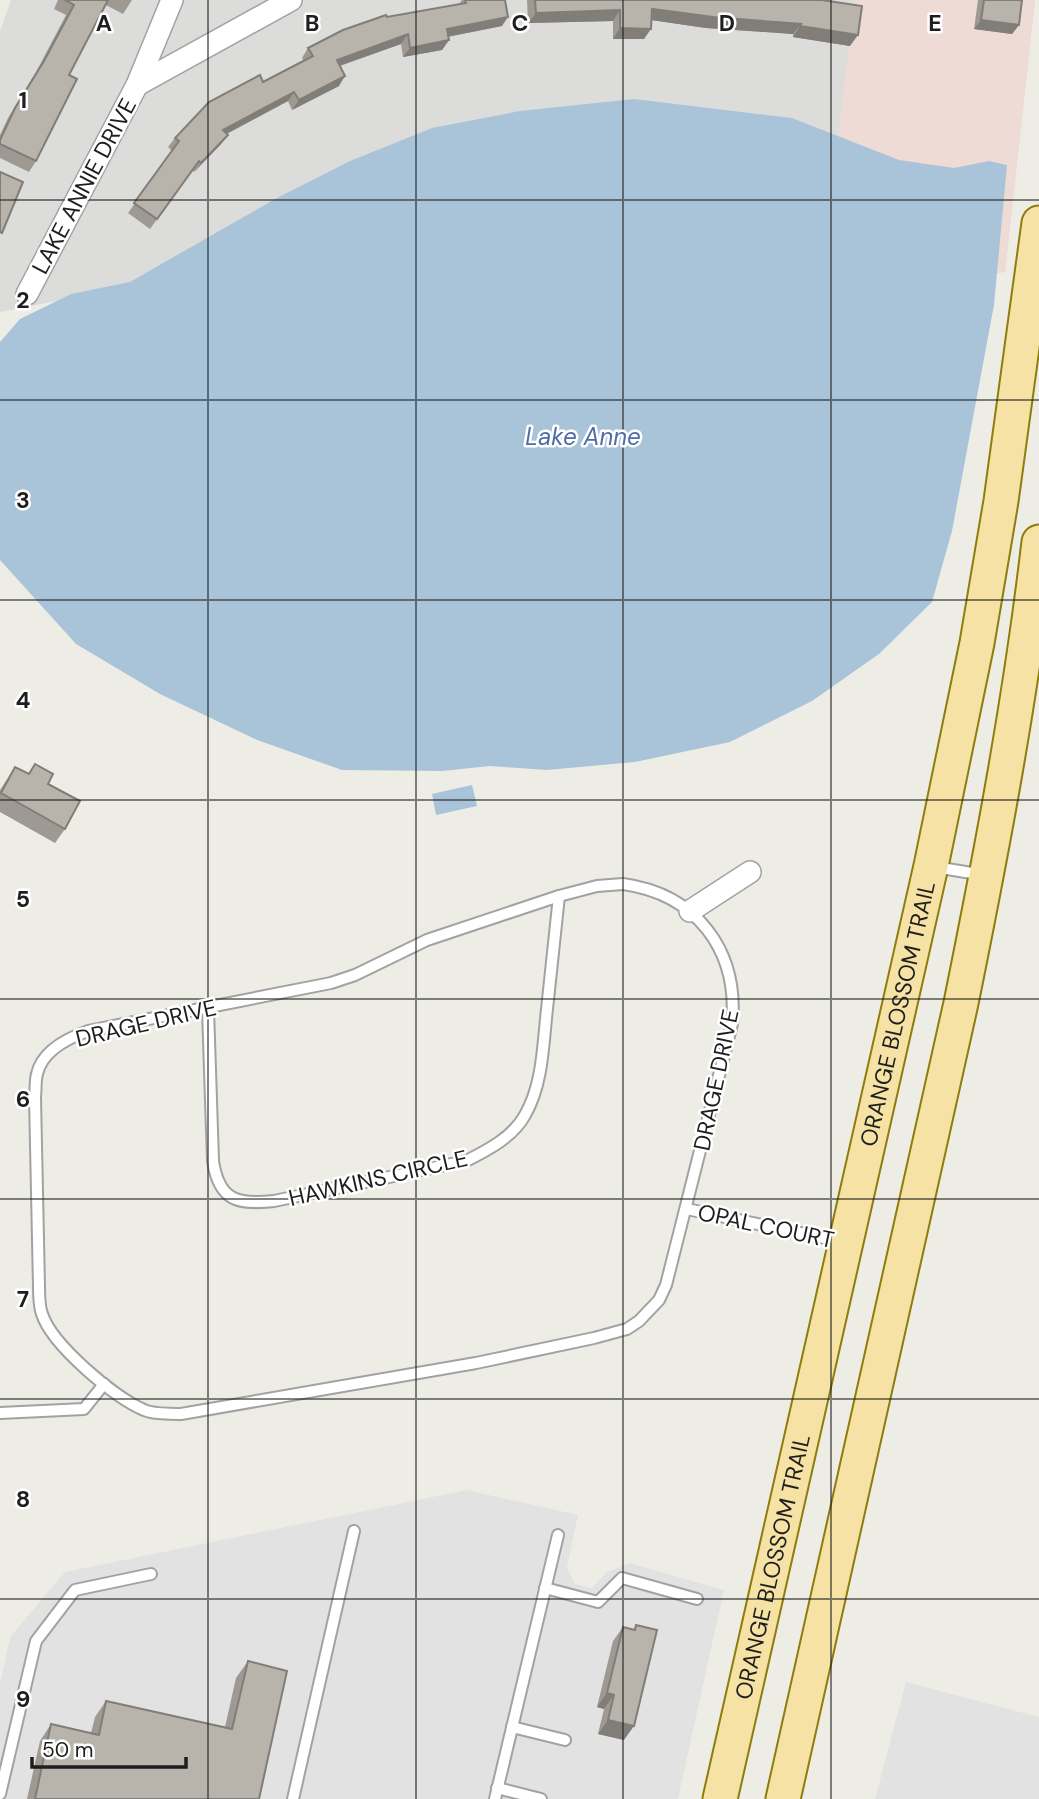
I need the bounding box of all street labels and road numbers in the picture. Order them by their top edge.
street label: LAKE ANNIE DRIVE [25,93,143,279]
street label: ORANGE BLOSSOM TRAIL [853,878,942,1149]
street label: DRAGE DRIVE [73,992,219,1054]
street label: DRAGE DRIVE [686,1007,746,1153]
street label: HAWKINS CIRCLE [286,1143,470,1213]
street label: OPAL COURT [695,1197,837,1255]
street label: ORANGE BLOSSOM TRAIL [728,1431,817,1702]

